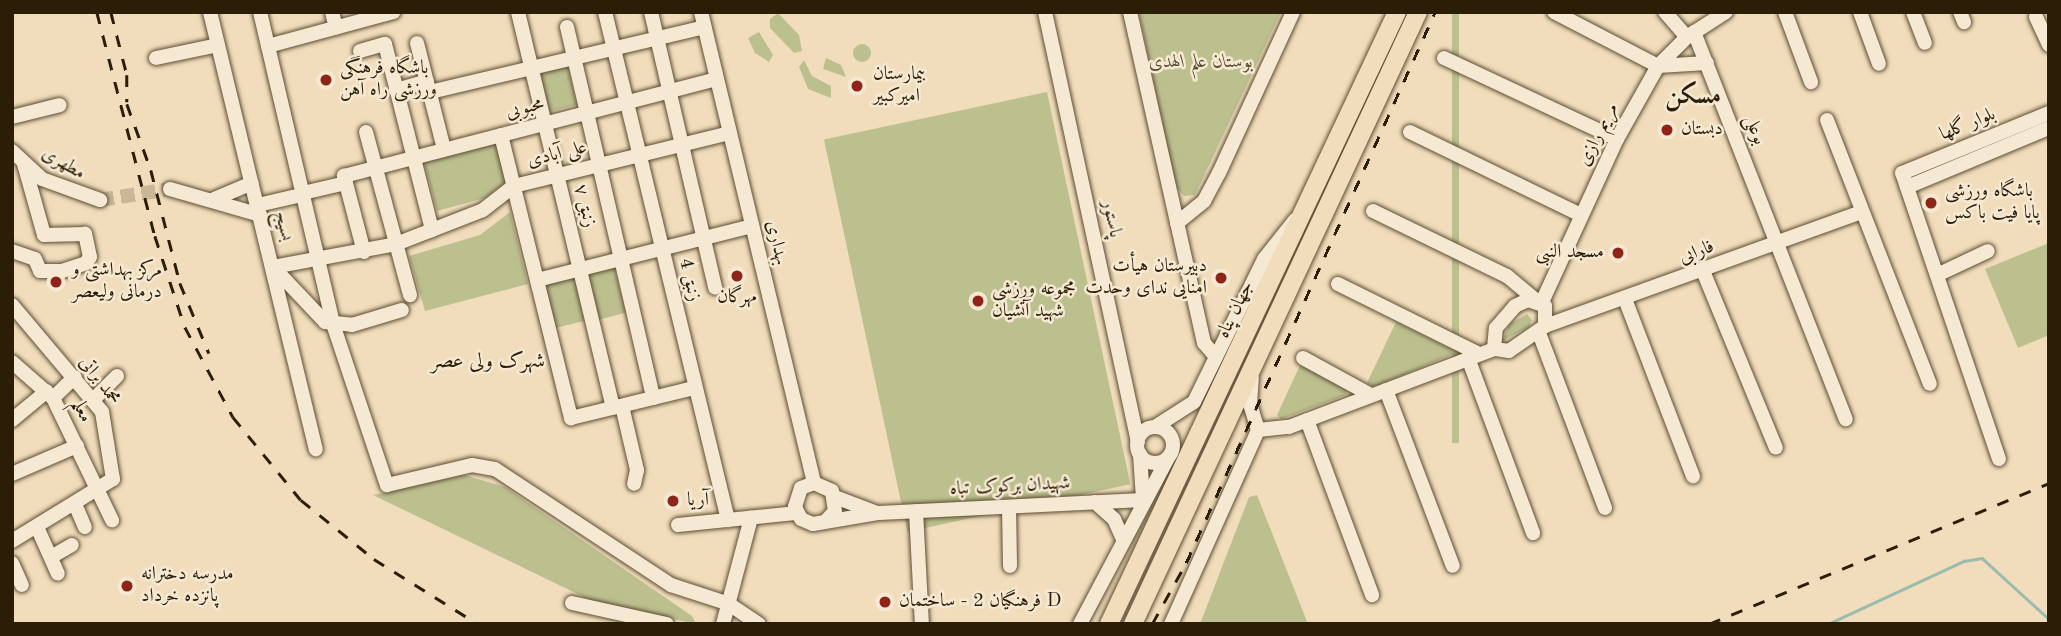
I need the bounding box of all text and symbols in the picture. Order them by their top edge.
park label: بوستان علم الهدی [1149,52,1253,74]
place label: باشگاه فرهنگی ورزشی راه آهن [340,58,437,102]
place label: بیمارستان امیرکبیر [873,64,925,108]
marker: باشگاه فرهنگی ورزشی راه آهن [318,72,334,88]
marker: بیمارستان امیرکبیر [847,76,867,96]
district label: مسکن [1665,81,1721,113]
street label: محبوبی [504,93,546,125]
street label: مریم رازی [1573,100,1625,170]
street label: بلوار گلها [1937,104,1999,146]
street label: بوعلی [1738,112,1770,148]
place label: دبستان [1681,119,1723,141]
marker: دبستان [1659,122,1675,138]
street label: علی آبادی [525,137,589,173]
street label: مطهری [37,143,89,185]
place label: باشگاه ورزشی پایا فیت باکس [1945,181,2040,225]
street label: زنبق ۷ [568,182,600,230]
marker: باشگاه ورزشی پایا فیت باکس [1923,195,1939,211]
street label: پاستور [1096,198,1126,240]
street label: بسیج [268,209,298,243]
street label: بهداری [760,218,792,268]
street label: فارابی [1676,236,1718,270]
place label: مسجد النبی [1535,242,1604,264]
marker: مسجد النبی [1610,245,1626,261]
street label: زنبق 4 [673,256,705,304]
place label: دبیرستان هیأت امنایی ندای وحدت [1085,256,1207,300]
place label: مرکز بهداشتی و درمانی ولیعصر [72,260,162,304]
marker: مهرگان [729,268,745,284]
marker: دبیرستان هیأت امنایی ندای وحدت [1213,270,1229,286]
marker: مرکز بهداشتی و درمانی ولیعصر [46,272,66,292]
street label: جهان پناه [1212,278,1260,342]
place label: مجموعه ورزشی شهید آتشیان [992,279,1076,323]
place label: مهرگان [717,287,757,309]
marker: مجموعه ورزشی شهید آتشیان [970,293,986,309]
district label: شهرک ولی عصر [431,349,545,375]
street label: محمد براتی [73,352,125,410]
street label: معلم [66,395,96,427]
street label: شهیدان برکوک تباه [949,472,1071,502]
place label: آریا [687,490,709,512]
marker: آریا [665,493,681,509]
place label: مدرسه دخترانه پانزده خرداد [141,564,234,608]
marker: مدرسه دخترانه پانزده خرداد [119,578,135,594]
place label: فرهنگیان 2 - ساختمان D [899,591,1061,613]
marker: فرهنگیان 2 - ساختمان D [877,594,893,610]

